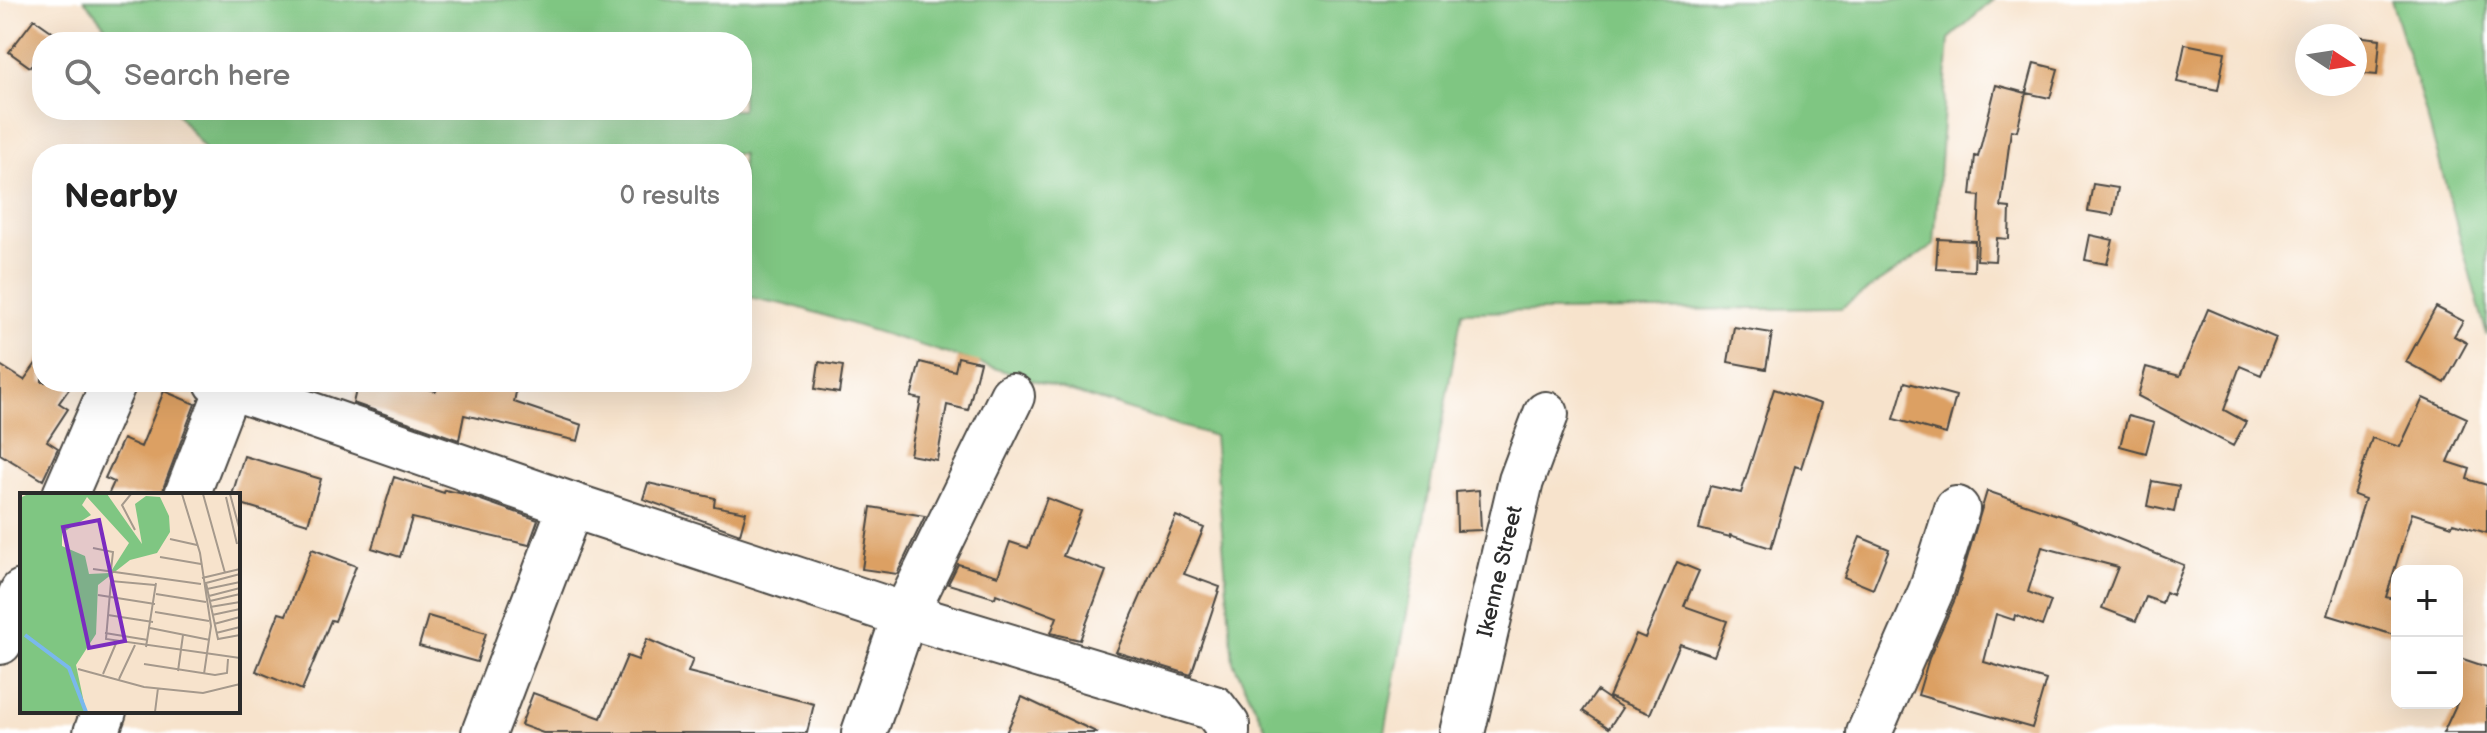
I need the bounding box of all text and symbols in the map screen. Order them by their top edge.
north arrow [2295,24,2367,96]
search box [32,32,752,120]
icon: search [60,54,104,98]
text: Search here [124,58,290,94]
text: Nearby [64,176,178,217]
text: 0 results [620,181,720,212]
inset map [20,493,240,713]
street label: Ikenne Street [1471,503,1528,640]
map controls [2391,565,2463,709]
button: + [2391,565,2463,637]
button: − [2391,637,2463,709]

